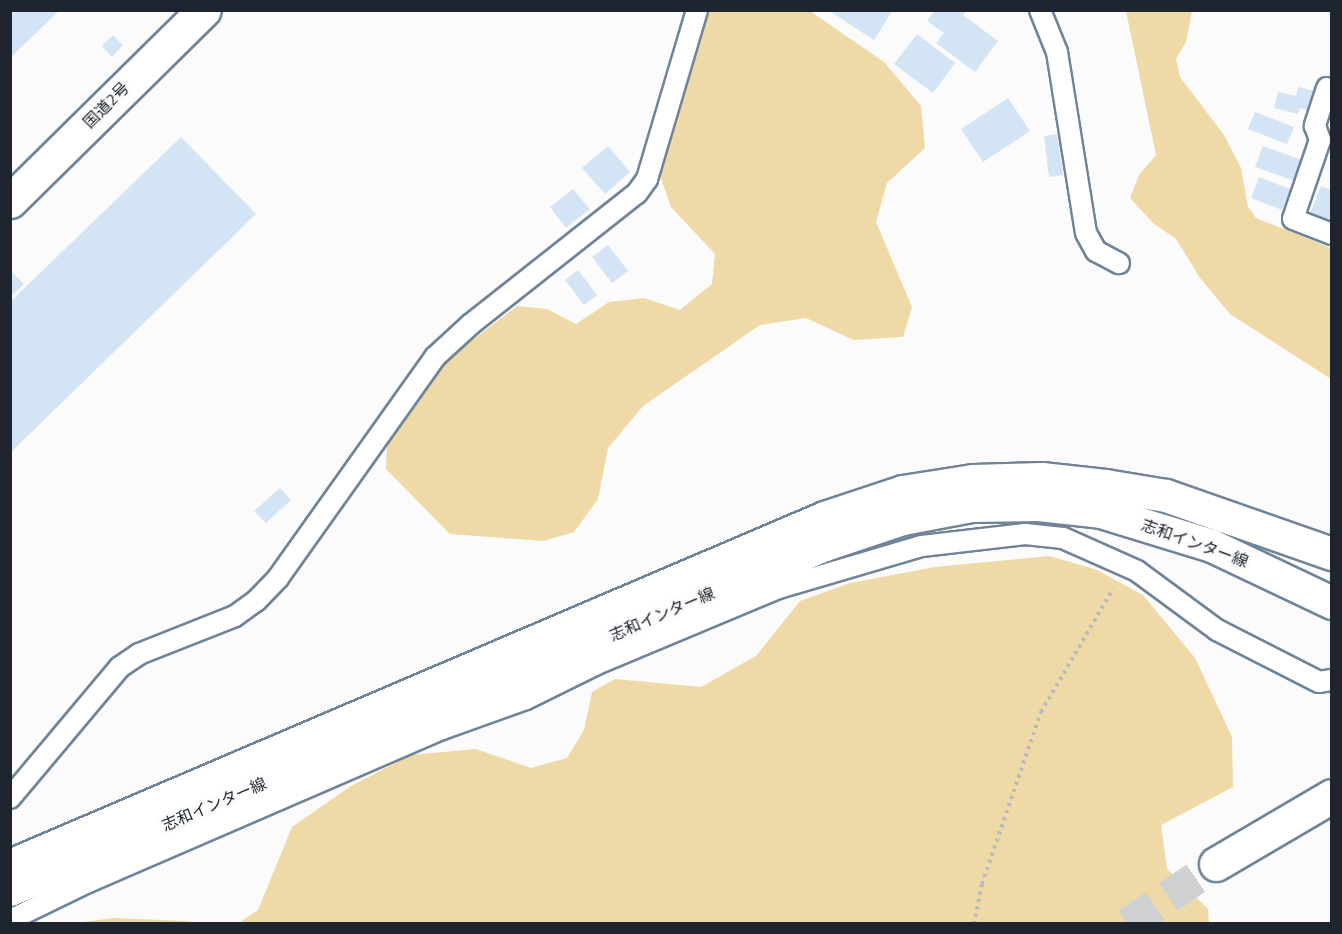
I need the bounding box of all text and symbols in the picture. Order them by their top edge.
street label: 国道2号 [79,78,133,132]
street label: 志和インター線 [1139,515,1251,571]
street label: 志和インター線 [607,583,717,645]
street label: 志和インター線 [159,773,269,835]

